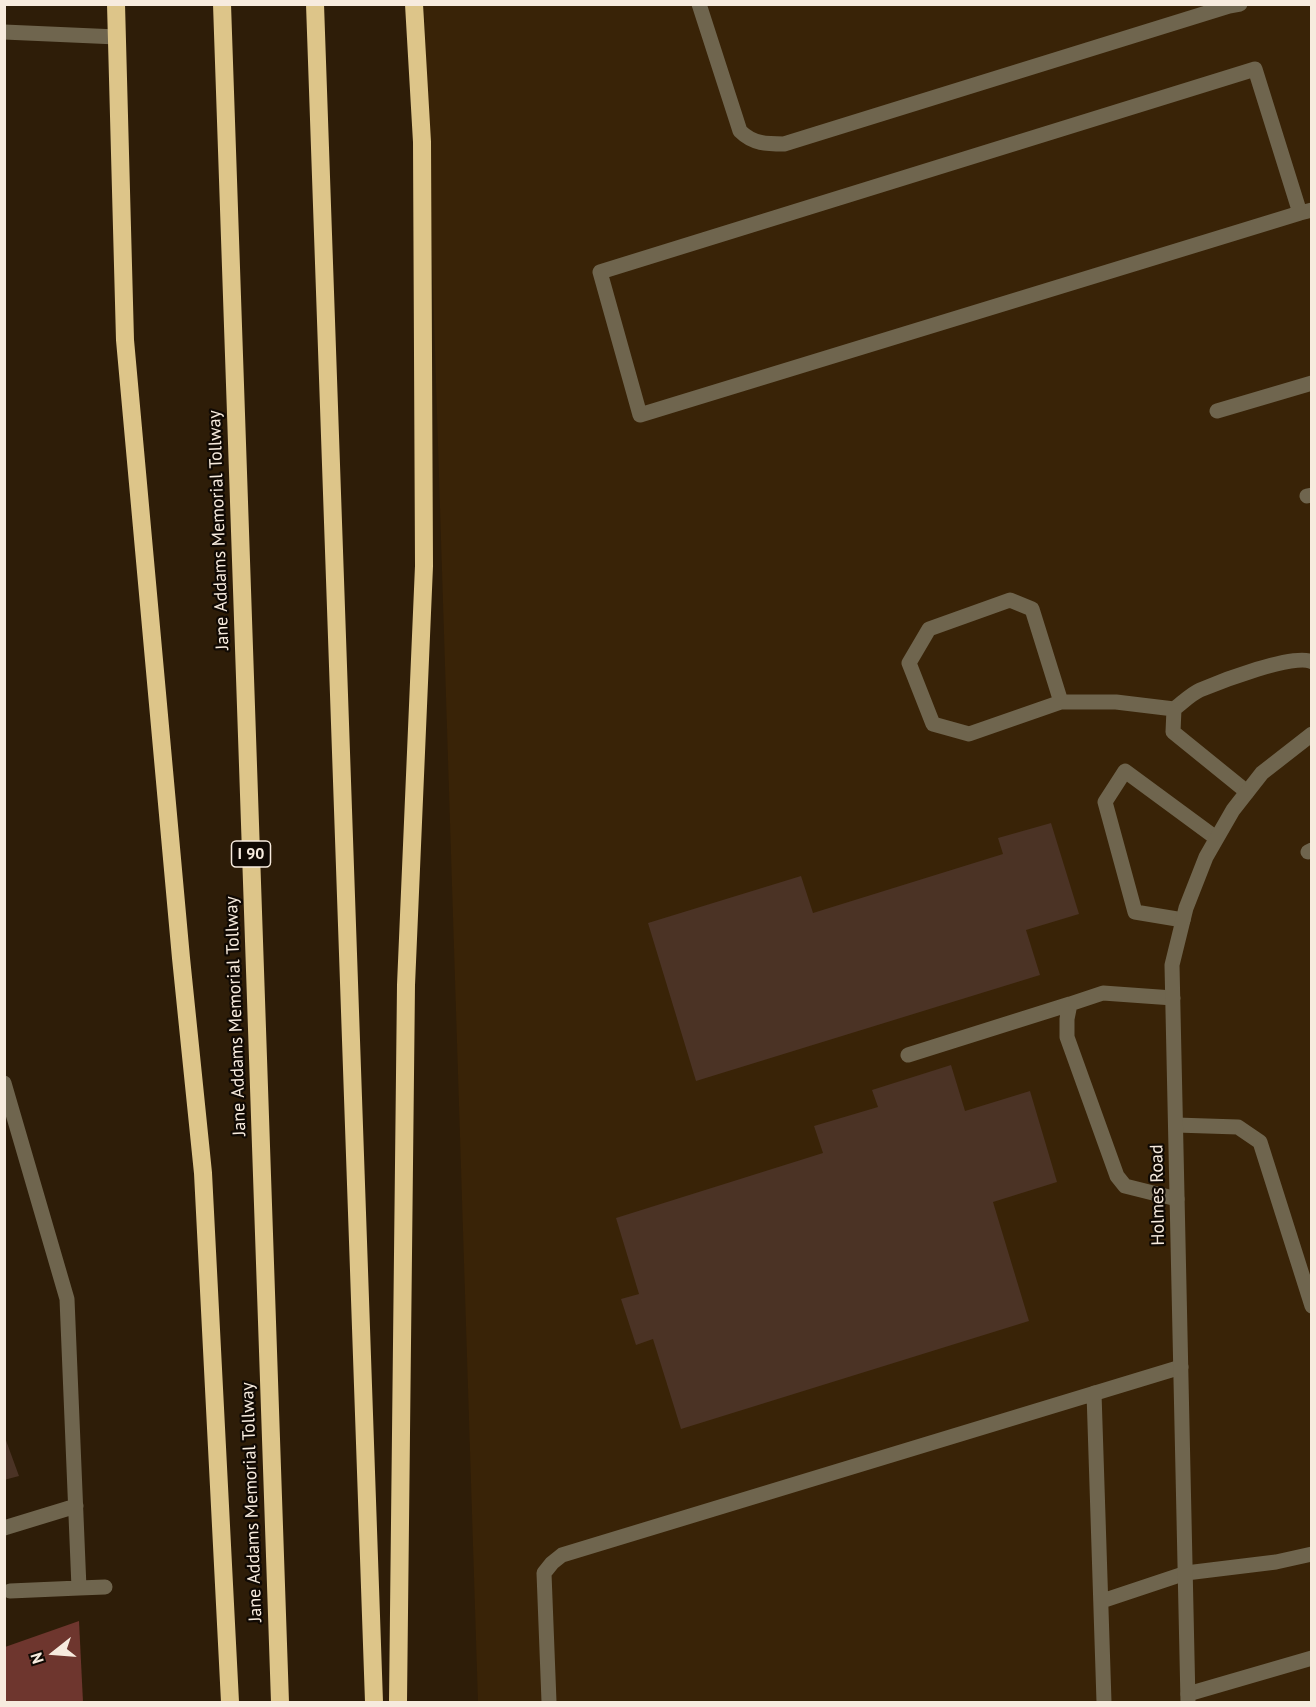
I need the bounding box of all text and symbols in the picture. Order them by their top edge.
street label: Jane Addams Memorial Tollway [204,410,234,650]
road number: I 90 [232,841,270,867]
street label: Jane Addams Memorial Tollway [221,896,251,1136]
street label: Holmes Road [1146,1144,1170,1246]
street label: Jane Addams Memorial Tollway [237,1382,267,1622]
north arrow [24,1623,84,1683]
text: N [26,1650,48,1666]

